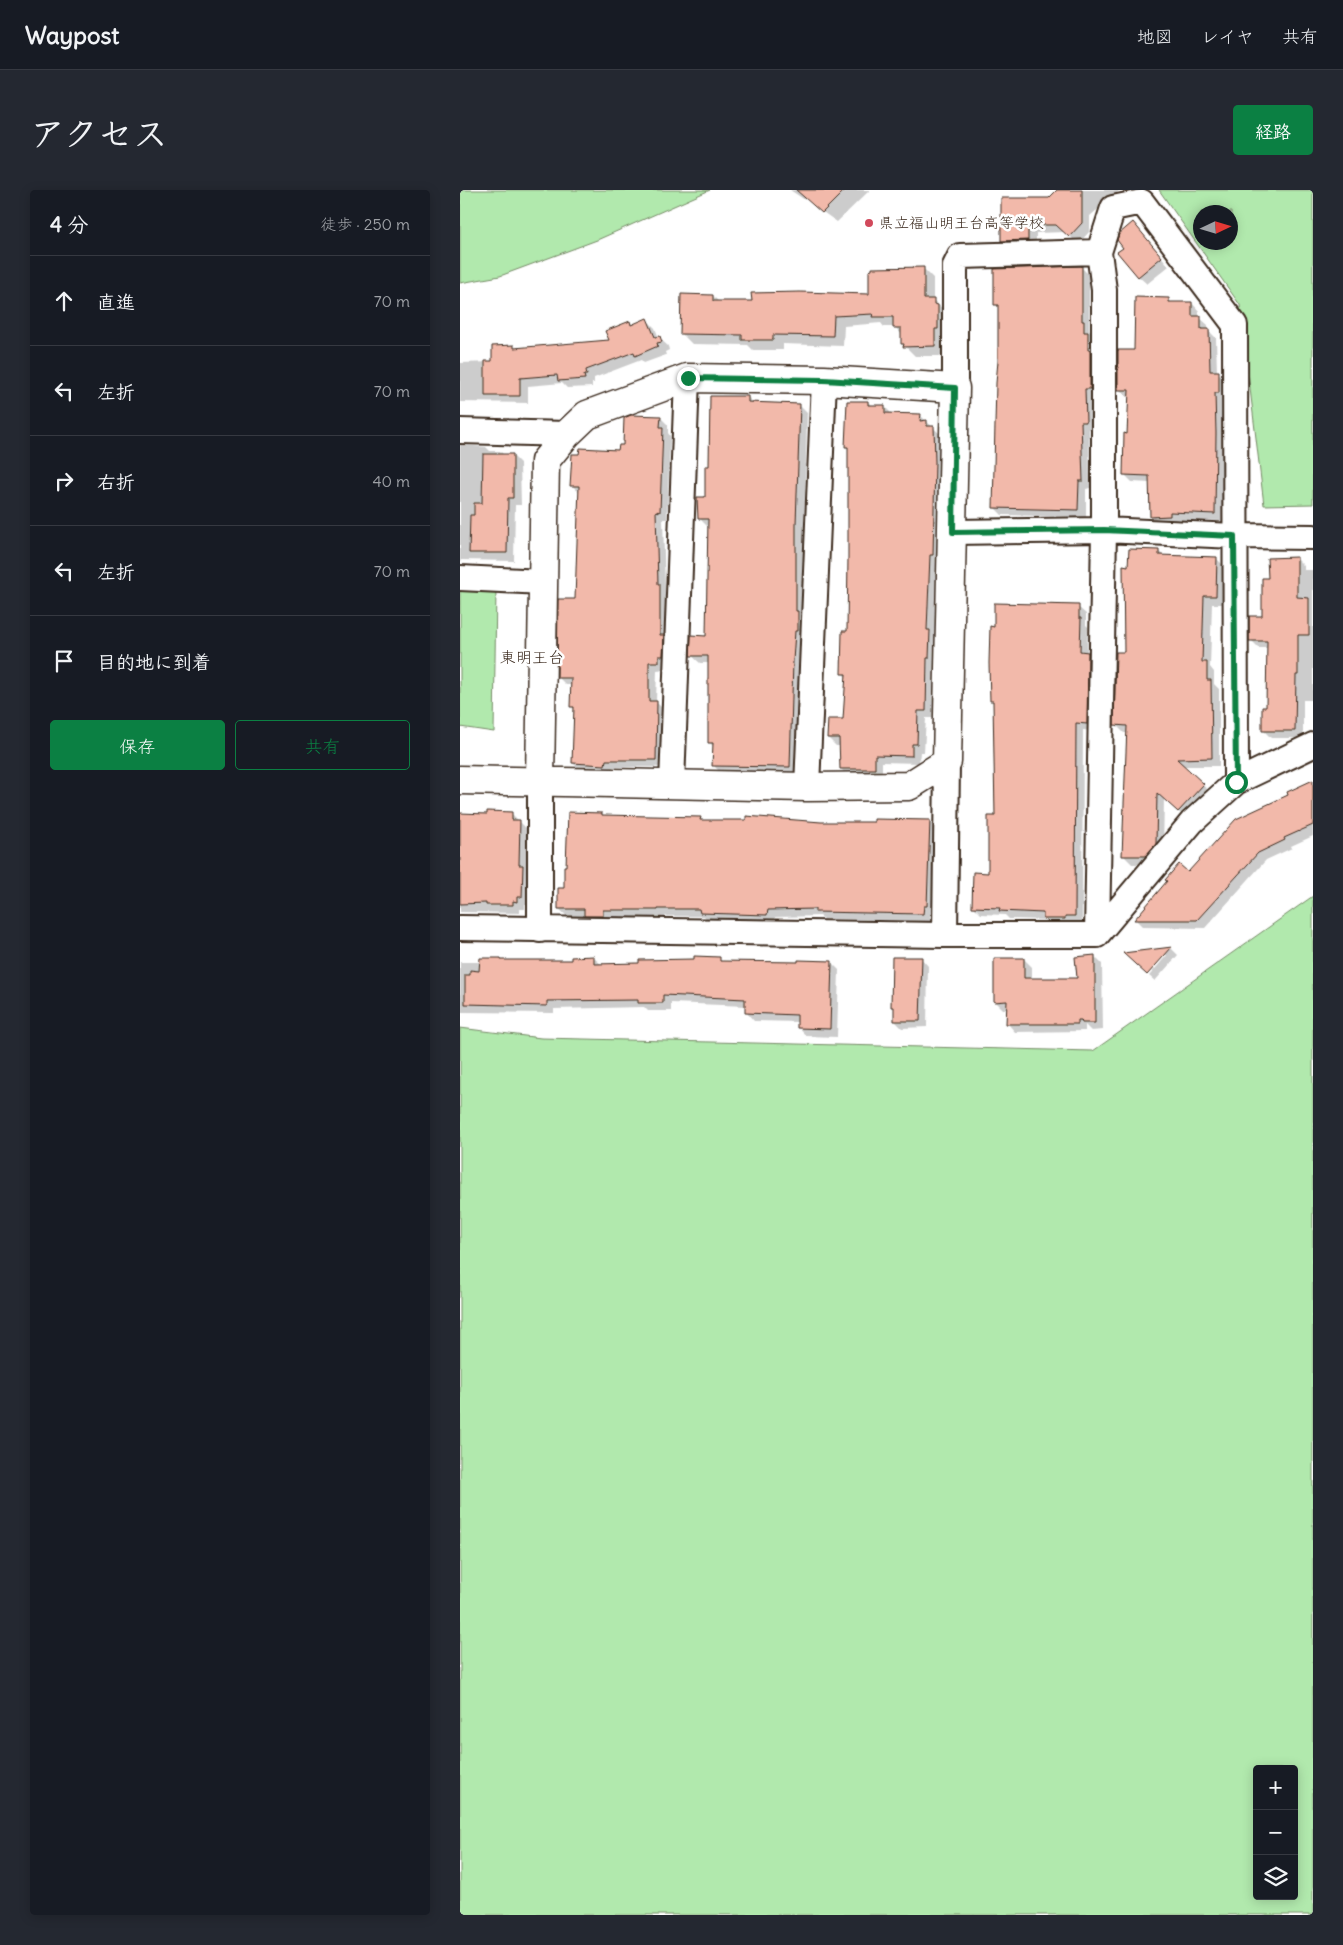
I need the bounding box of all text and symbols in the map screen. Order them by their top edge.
text: Waypost [25,20,119,50]
text: 地図 [1137,25,1173,48]
text: レイヤ [1201,25,1254,48]
text: 共有 [1282,25,1318,48]
button: 経路 [1233,105,1313,155]
text: アクセス [30,111,168,155]
north arrow [1193,205,1238,250]
text: 4 分 [50,211,88,238]
place label: 県立福山明王台高等学校 [879,213,1044,232]
text: 徒歩 · 250 m [320,214,410,234]
marker: 県立福山明王台高等学校 [863,217,875,229]
icon: ahead [50,287,78,315]
text: 直進 [97,290,135,314]
text: 70 m [374,291,410,311]
route end [677,367,700,390]
icon: left [50,377,78,405]
text: 左折 [97,380,135,404]
text: 70 m [374,381,410,401]
icon: right [50,467,78,495]
text: 右折 [97,470,135,494]
text: 40 m [372,471,410,491]
icon: left [50,557,78,585]
text: 左折 [97,560,135,584]
text: 70 m [374,561,410,581]
icon: arrive [50,647,78,675]
district label: 東明王台 [500,647,564,667]
text: 目的地に到着 [97,650,211,674]
button: 保存 [50,720,225,770]
button: 共有 [235,720,410,770]
route start [1225,771,1248,794]
map controls [1253,1765,1298,1900]
button: + [1253,1765,1298,1810]
button: − [1253,1810,1298,1855]
button: layers [1253,1855,1298,1900]

